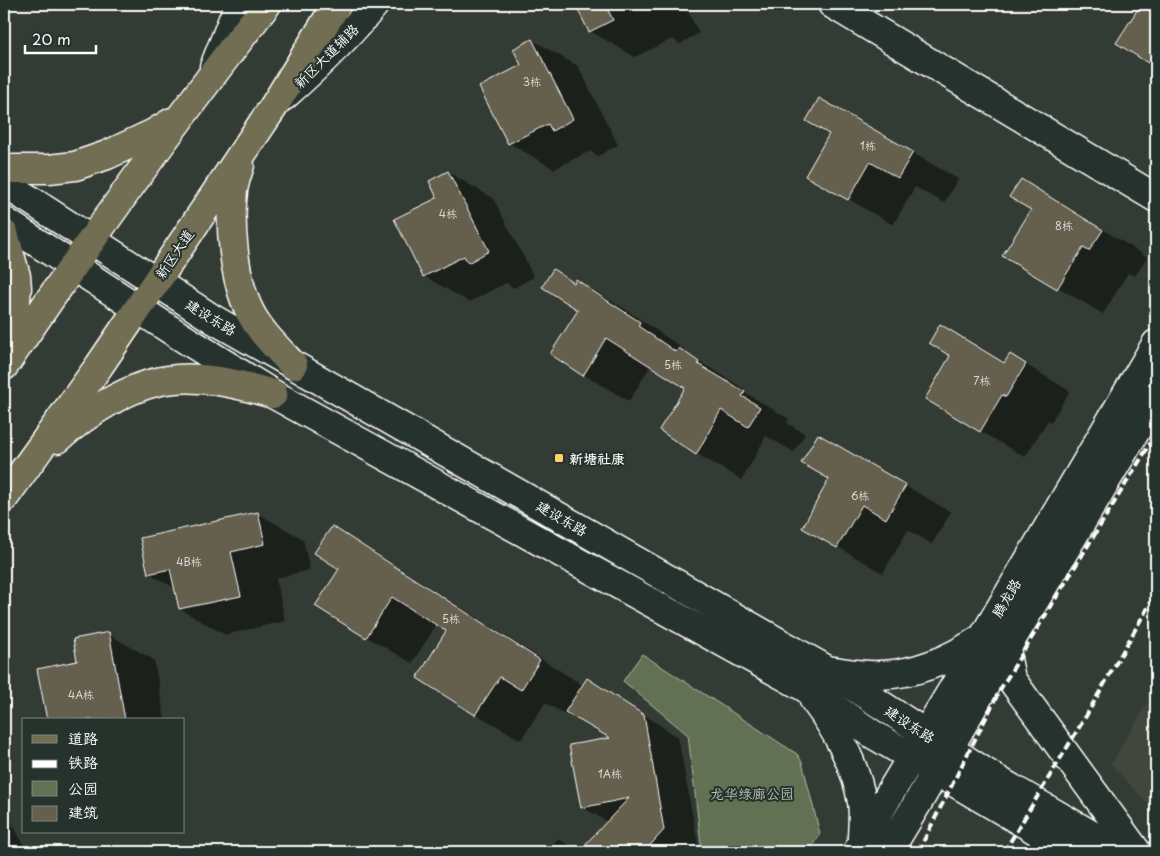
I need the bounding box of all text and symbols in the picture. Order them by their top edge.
street label: 新区大道辅路 [289,19,363,93]
scale bar [25,22,96,54]
text: 20 m [32,27,71,50]
house number: 3栋 [523,73,541,90]
house number: 1栋 [860,137,876,154]
house number: 4栋 [439,205,457,222]
house number: 8栋 [1055,217,1073,234]
street label: 新区大道 [150,225,198,283]
street label: 建设东路 [182,294,240,340]
house number: 5栋 [664,356,682,373]
house number: 7栋 [973,372,991,389]
place label: 新塘社康 [569,448,625,469]
marker: 新塘社康 [553,452,565,464]
house number: 6栋 [851,487,869,504]
street label: 建设东路 [533,495,591,541]
house number: 4B栋 [176,553,202,570]
street label: 腾龙路 [986,575,1026,621]
house number: 5栋 [442,610,460,627]
house number: 4A栋 [68,686,94,703]
street label: 建设东路 [881,700,939,748]
legend [22,718,185,834]
text: 道路 [68,726,98,749]
text: 铁路 [68,750,98,773]
house number: 1A栋 [598,765,622,782]
text: 公园 [68,776,98,799]
park label: 龙华绿廊公园 [710,783,794,804]
text: 建筑 [68,800,98,823]

